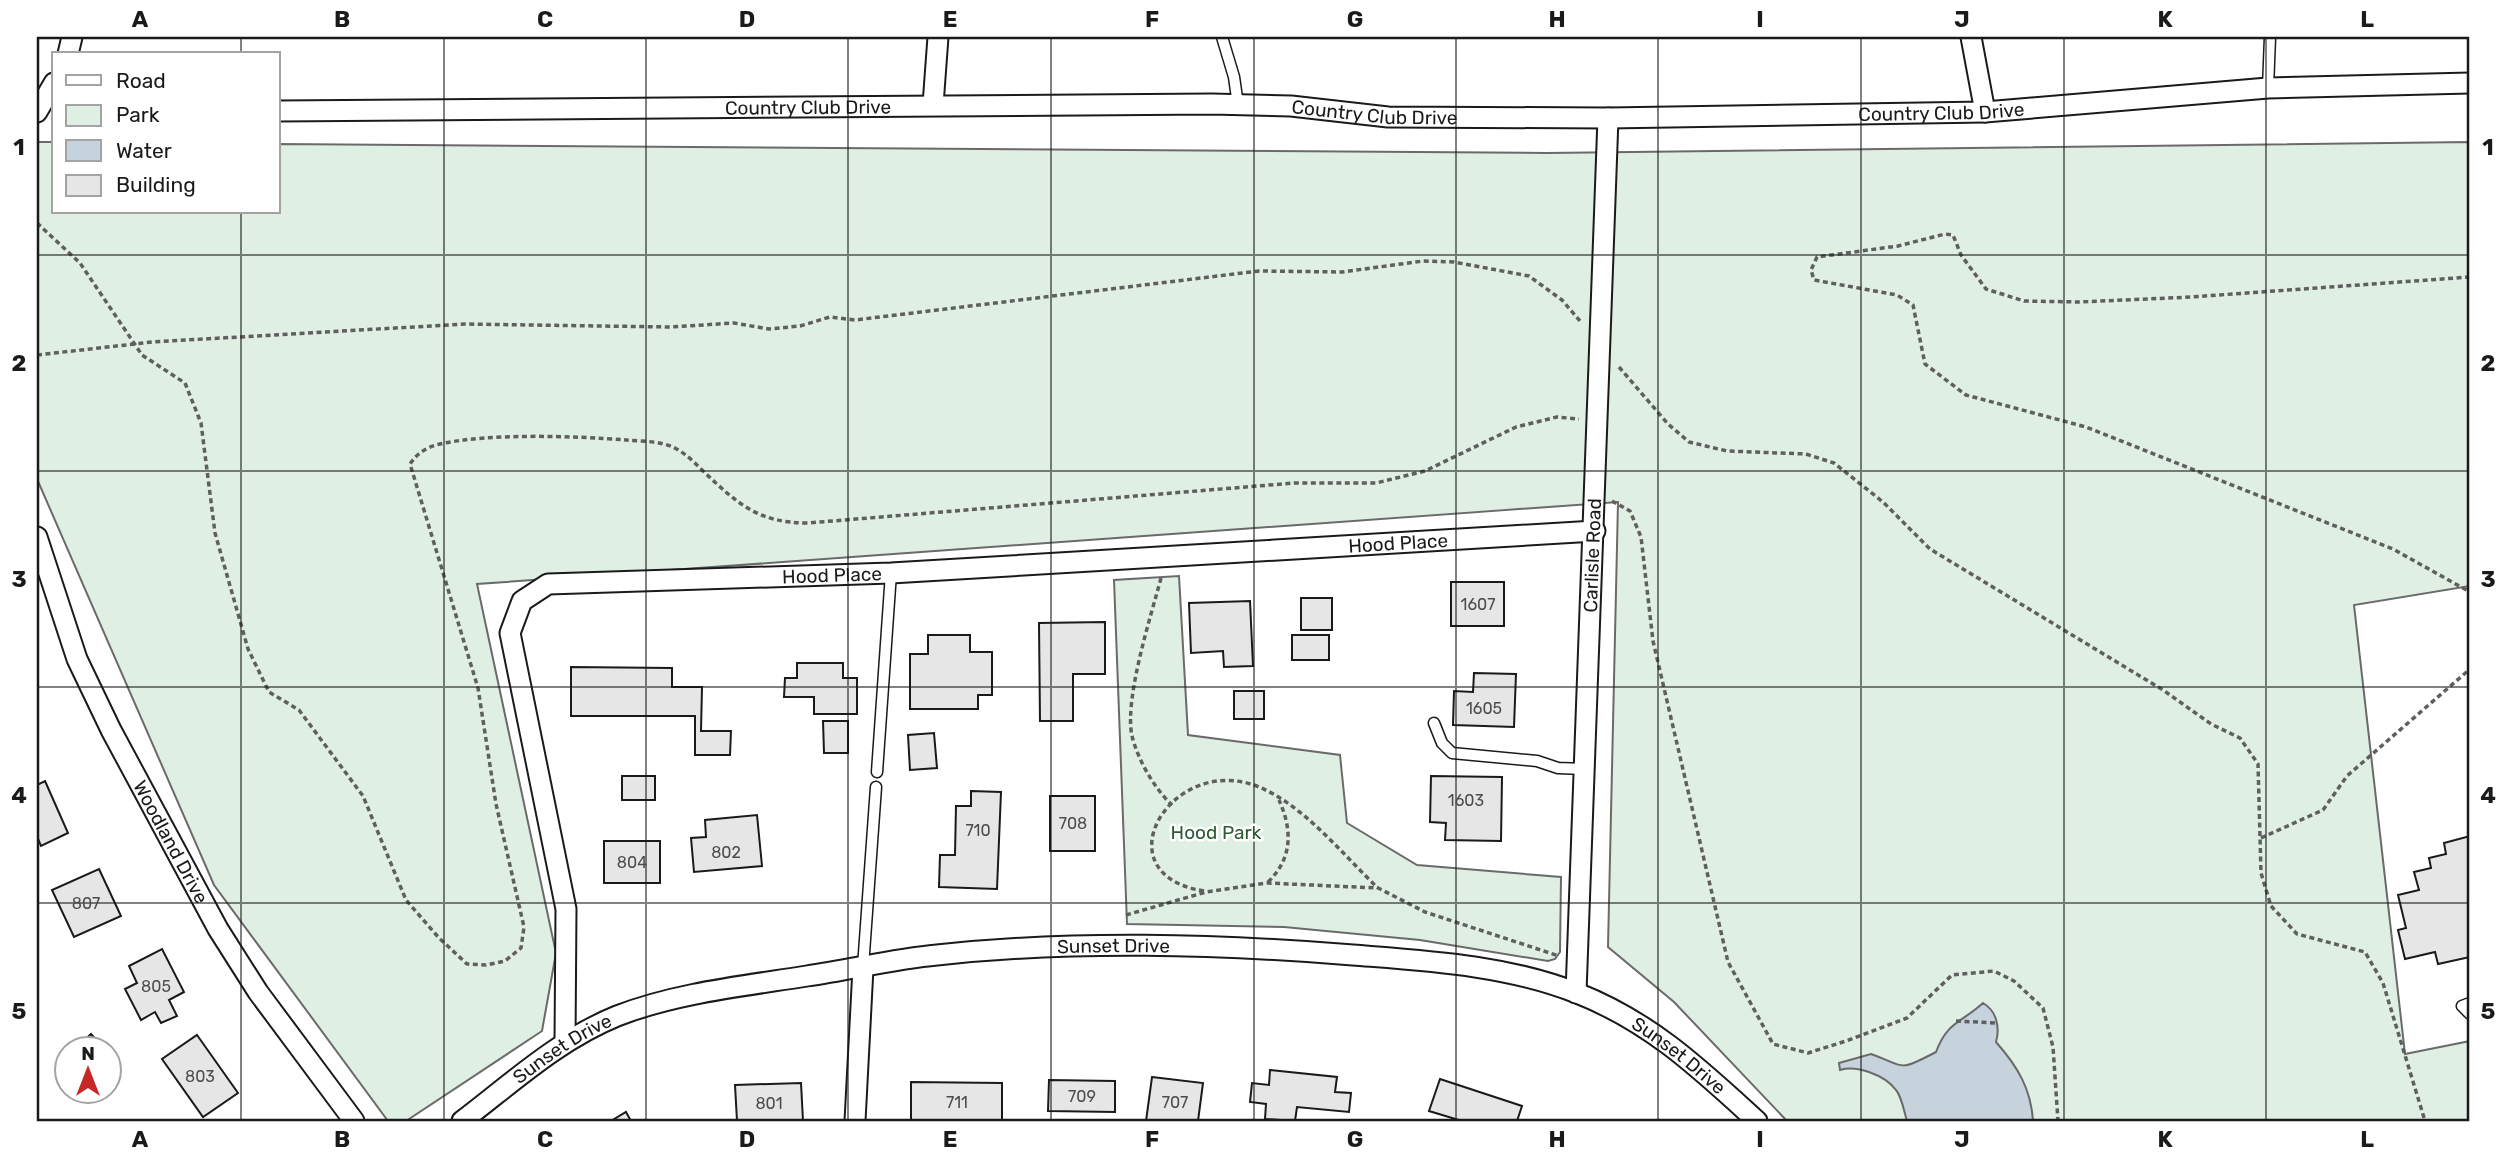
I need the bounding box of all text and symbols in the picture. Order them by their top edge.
text: A [132,5,149,33]
text: B [334,5,350,33]
text: C [537,5,553,33]
text: D [739,5,755,33]
text: E [943,5,957,33]
text: F [1145,5,1159,33]
text: G [1347,5,1363,33]
text: H [1548,5,1566,33]
text: I [1756,5,1764,33]
text: J [1954,5,1970,33]
text: K [2157,5,2173,33]
text: L [2360,5,2374,33]
legend [52,52,280,214]
text: Road [116,68,166,93]
street label: Country Club Drive [725,95,891,119]
street label: Country Club Drive [1291,95,1457,129]
street label: Country Club Drive [1858,97,2025,126]
text: Park [116,102,160,127]
text: 1 [13,133,25,161]
text: 1 [2482,133,2494,161]
text: Water [116,138,172,163]
text: Building [116,172,196,197]
text: 2 [12,349,26,377]
text: 2 [2481,349,2495,377]
street label: Carlisle Road [1578,498,1606,613]
street label: Hood Place [1348,528,1449,557]
street label: Hood Place [782,562,882,588]
text: 3 [11,565,27,593]
text: 3 [2480,565,2496,593]
house number: 1607 [1461,595,1495,614]
house number: 1605 [1466,699,1502,718]
street label: Woodland Drive [129,776,214,907]
text: 4 [11,781,27,809]
text: 4 [2480,781,2496,809]
house number: 1603 [1448,791,1484,810]
house number: 708 [1059,814,1087,833]
house number: 710 [965,821,991,840]
park label: Hood Park [1171,821,1262,844]
house number: 802 [711,843,741,862]
house number: 804 [617,853,647,872]
house number: 807 [72,894,100,913]
street label: Sunset Drive [1057,934,1170,958]
house number: 805 [141,977,171,996]
text: 5 [12,997,27,1025]
text: 5 [2481,997,2496,1025]
street label: Sunset Drive [508,1008,615,1088]
street label: Sunset Drive [1628,1012,1731,1099]
north arrow [52,1036,122,1106]
text: N [81,1042,95,1065]
house number: 803 [185,1067,215,1086]
house number: 709 [1068,1087,1096,1106]
house number: 711 [946,1093,968,1112]
house number: 707 [1162,1093,1188,1112]
house number: 801 [755,1094,783,1113]
text: A [132,1125,149,1153]
text: B [334,1125,350,1153]
text: C [537,1125,553,1153]
text: D [739,1125,755,1153]
text: E [943,1125,957,1153]
text: F [1145,1125,1159,1153]
text: G [1347,1125,1363,1153]
text: H [1548,1125,1566,1153]
text: I [1756,1125,1764,1153]
text: J [1954,1125,1970,1153]
text: K [2157,1125,2173,1153]
text: L [2360,1125,2374,1153]

